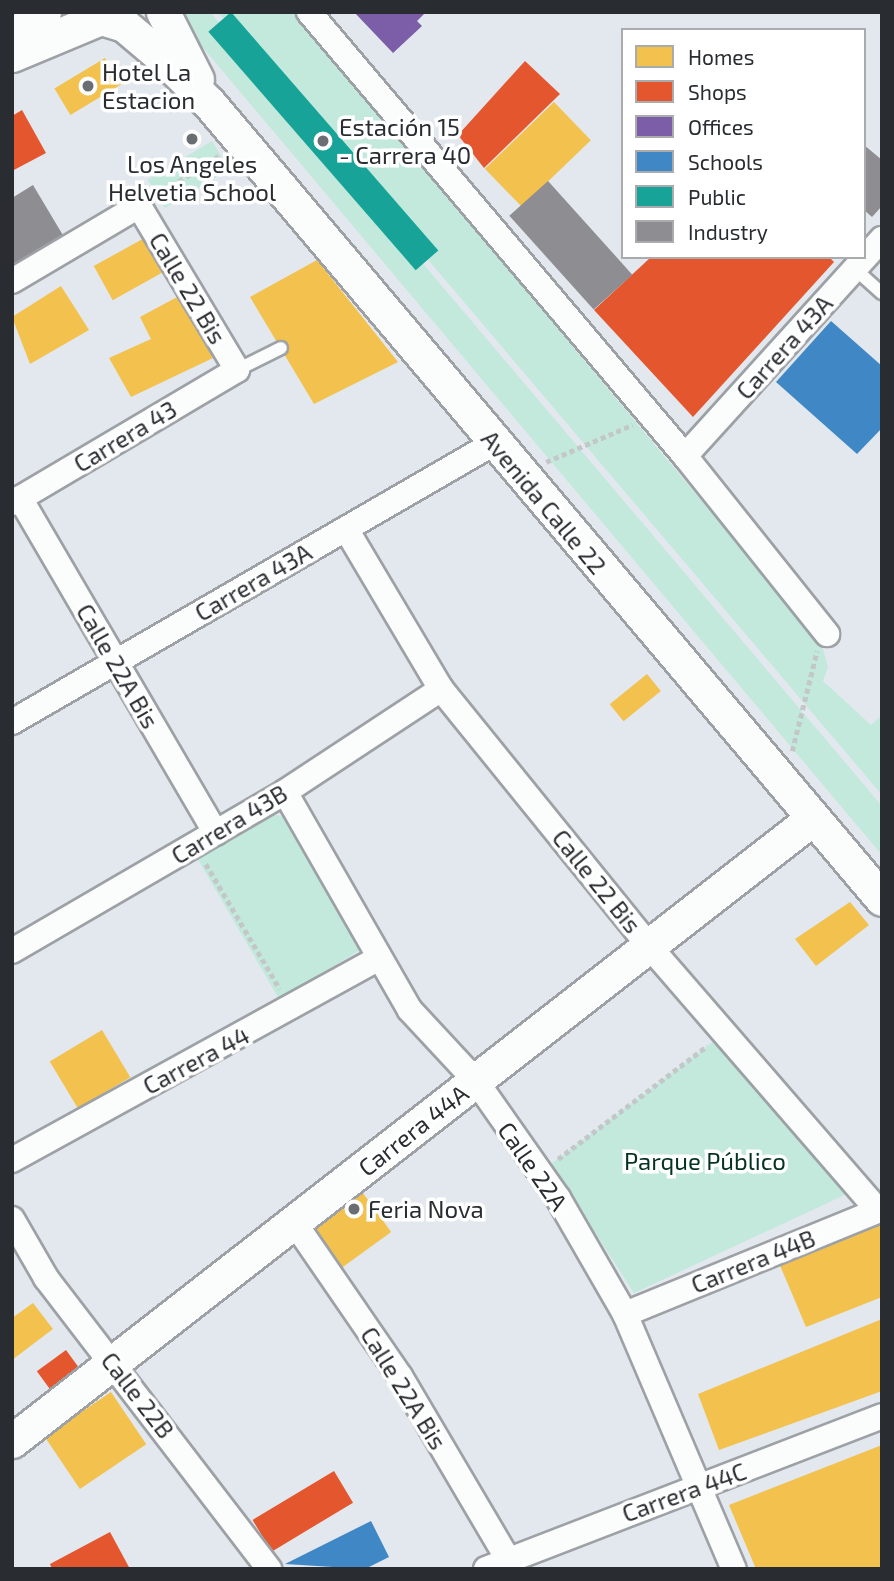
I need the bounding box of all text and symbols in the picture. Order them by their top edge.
legend [621,28,866,259]
text: Homes [688,44,754,69]
place label: Hotel La Estacion [102,58,195,114]
marker: Hotel La Estacion [80,78,96,94]
text: Shops [688,79,747,104]
place label: Estación 15 - Carrera 40 [339,113,471,169]
text: Offices [688,114,754,139]
marker: Los Angeles Helvetia School [184,131,200,147]
marker: Estación 15 - Carrera 40 [313,131,333,151]
text: Schools [688,149,763,174]
place label: Los Angeles Helvetia School [108,150,276,206]
text: Public [688,184,746,209]
text: Industry [688,219,768,244]
street label: Calle 22 Bis [144,227,232,349]
street label: Carrera 43A [730,289,838,405]
street label: Carrera 43 [68,394,182,478]
street label: Avenida Calle 22 [476,424,612,580]
street label: Carrera 43A [190,537,316,627]
street label: Calle 22A Bis [71,598,165,734]
street label: Carrera 43B [166,778,292,870]
street label: Calle 22 Bis [547,823,647,939]
street label: Carrera 44 [138,1020,254,1100]
street label: Carrera 44A [352,1078,474,1182]
street label: Calle 22A [492,1116,574,1216]
park label: Parque Público [624,1147,786,1175]
place label: Feria Nova [368,1195,484,1223]
marker: Feria Nova [346,1201,362,1217]
street label: Carrera 44B [687,1223,819,1299]
street label: Calle 22A Bis [355,1321,453,1455]
street label: Calle 22B [95,1346,181,1444]
street label: Carrera 44C [618,1456,750,1528]

